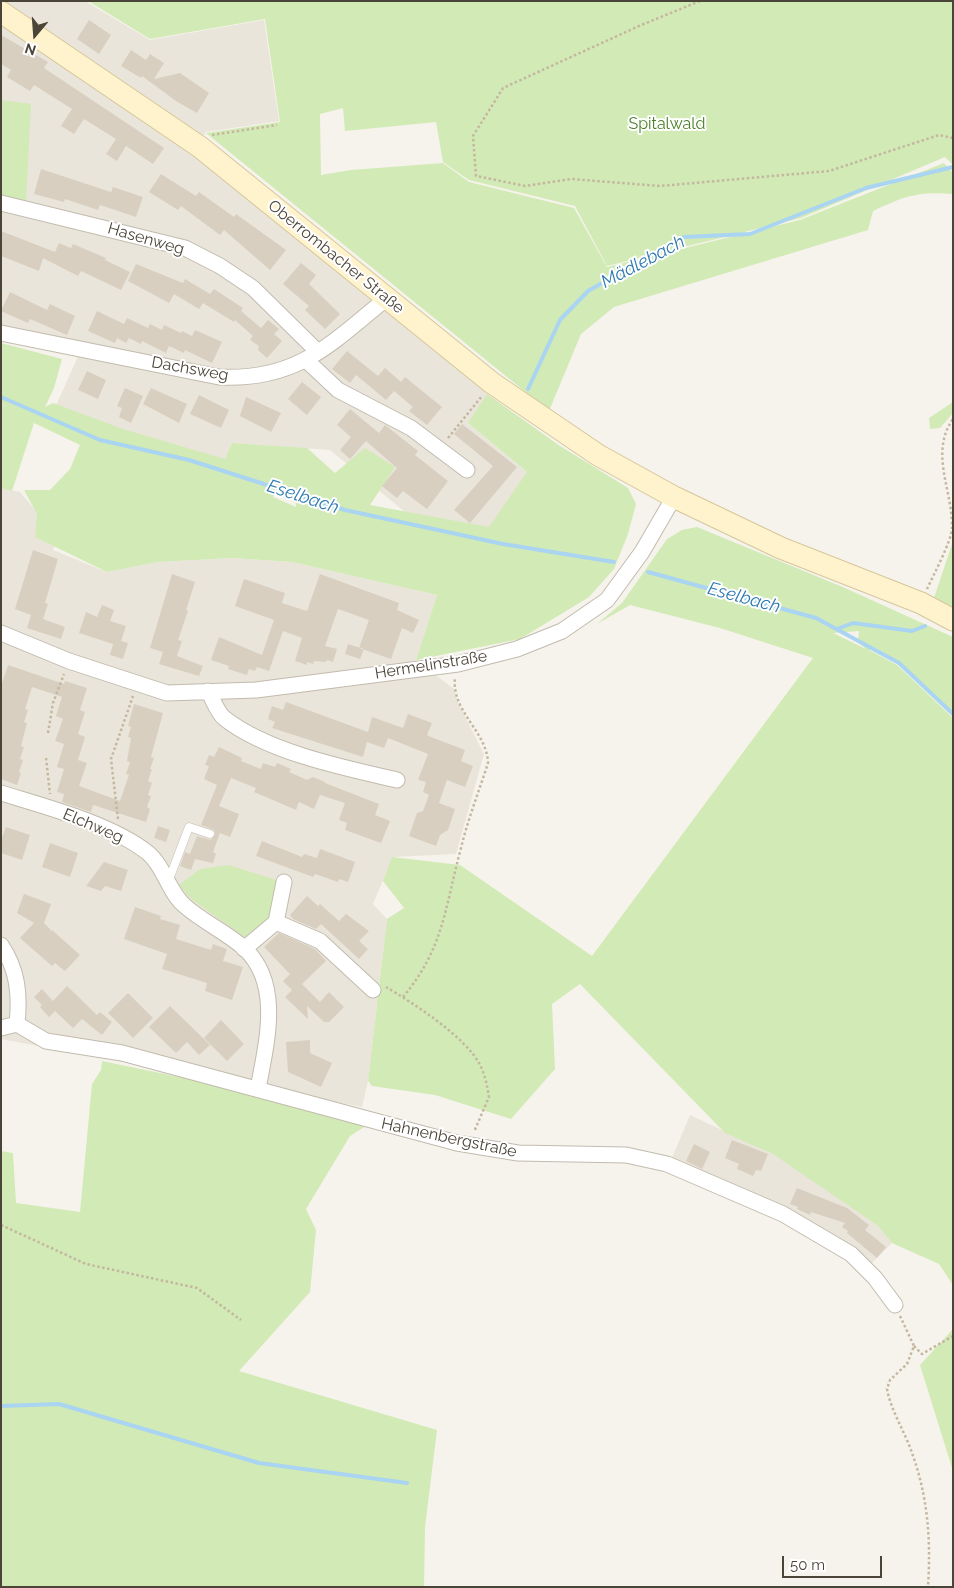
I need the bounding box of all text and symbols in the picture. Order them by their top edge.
north arrow [10,10,60,60]
text: N [23,40,38,59]
park label: Spitalwald [628,114,706,134]
street label: Oberrombacher Straße [264,196,408,318]
street label: Hasenweg [106,219,186,259]
water label: Mädlebach [597,231,689,293]
street label: Dachsweg [150,353,230,385]
water label: Eselbach [264,475,342,519]
water label: Eselbach [705,578,783,618]
street label: Hermelinstraße [373,647,489,683]
street label: Elchweg [60,805,126,847]
street label: Hahnenbergstraße [380,1114,518,1162]
scale bar [784,1546,884,1578]
text: 50 m [790,1556,825,1574]

